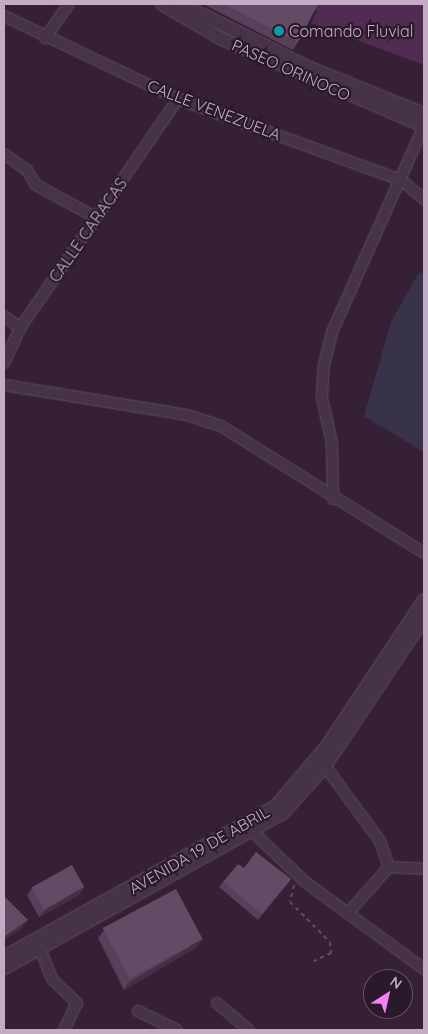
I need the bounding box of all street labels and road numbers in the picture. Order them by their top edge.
street label: PASEO ORINOCO [229,35,353,105]
street label: CALLE VENEZUELA [145,76,283,144]
street label: CALLE CARACAS [45,174,131,286]
street label: AVENIDA 19 DE ABRIL [126,802,272,898]

